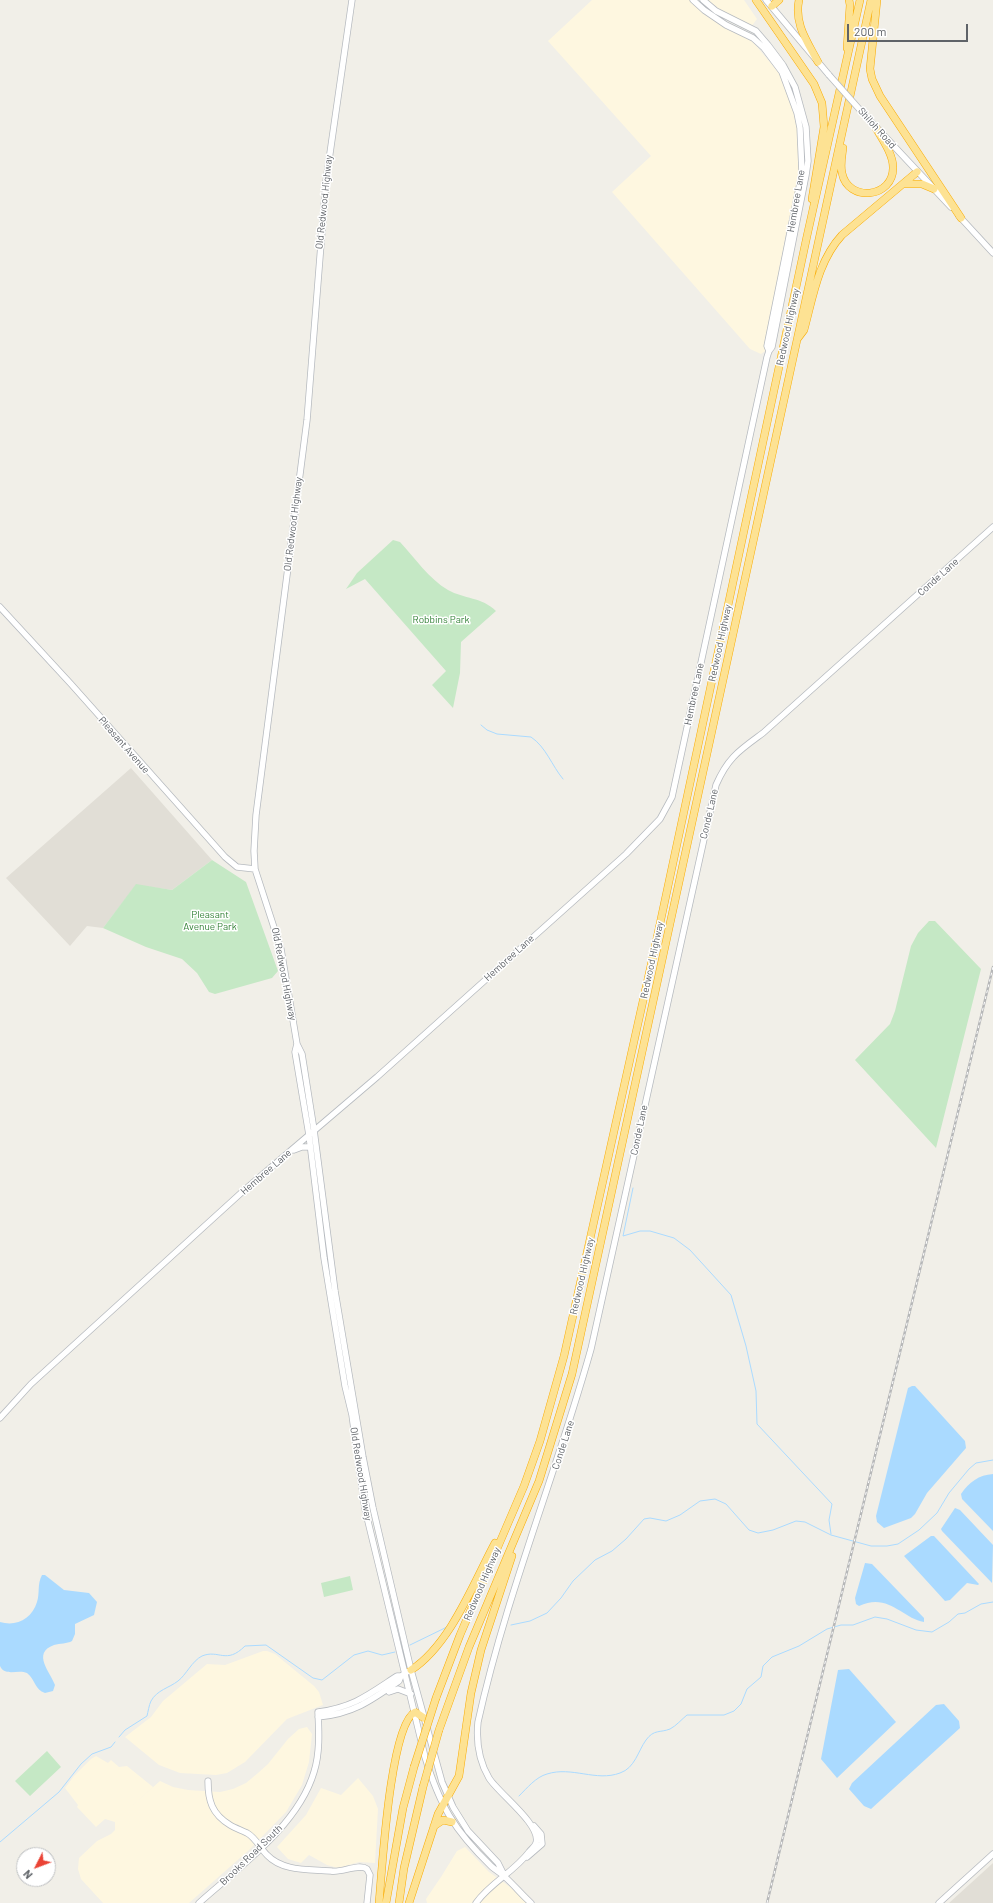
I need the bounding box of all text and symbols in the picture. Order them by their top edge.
scale bar [849,16,970,42]
text: 200 m [854,24,886,38]
street label: Shiloh Road [855,105,899,151]
street label: Old Redwood Highway [313,154,335,250]
street label: Hembree Lane [785,169,807,233]
street label: Redwood Highway [774,287,802,367]
street label: Old Redwood Highway [281,476,305,572]
street label: Conde Lane [915,555,961,599]
street label: Redwood Highway [706,603,734,683]
park label: Robbins Park [413,614,469,626]
street label: Hembree Lane [682,662,706,726]
street label: Pleasant Avenue [96,714,152,776]
street label: Conde Lane [697,788,721,840]
park label: Pleasant Avenue Park [183,909,237,932]
street label: Redwood Highway [638,920,666,1000]
street label: Old Redwood Highway [269,926,299,1022]
street label: Hembree Lane [481,932,537,984]
street label: Conde Lane [628,1104,650,1156]
street label: Hembree Lane [238,1147,294,1197]
street label: Redwood Highway [567,1236,597,1316]
street label: Conde Lane [549,1419,577,1471]
street label: Old Redwood Highway [348,1426,374,1522]
street label: Redwood Highway [461,1545,503,1623]
street label: Brooks Road South [217,1822,285,1888]
north arrow [16,1847,56,1887]
text: N [20,1868,35,1882]

